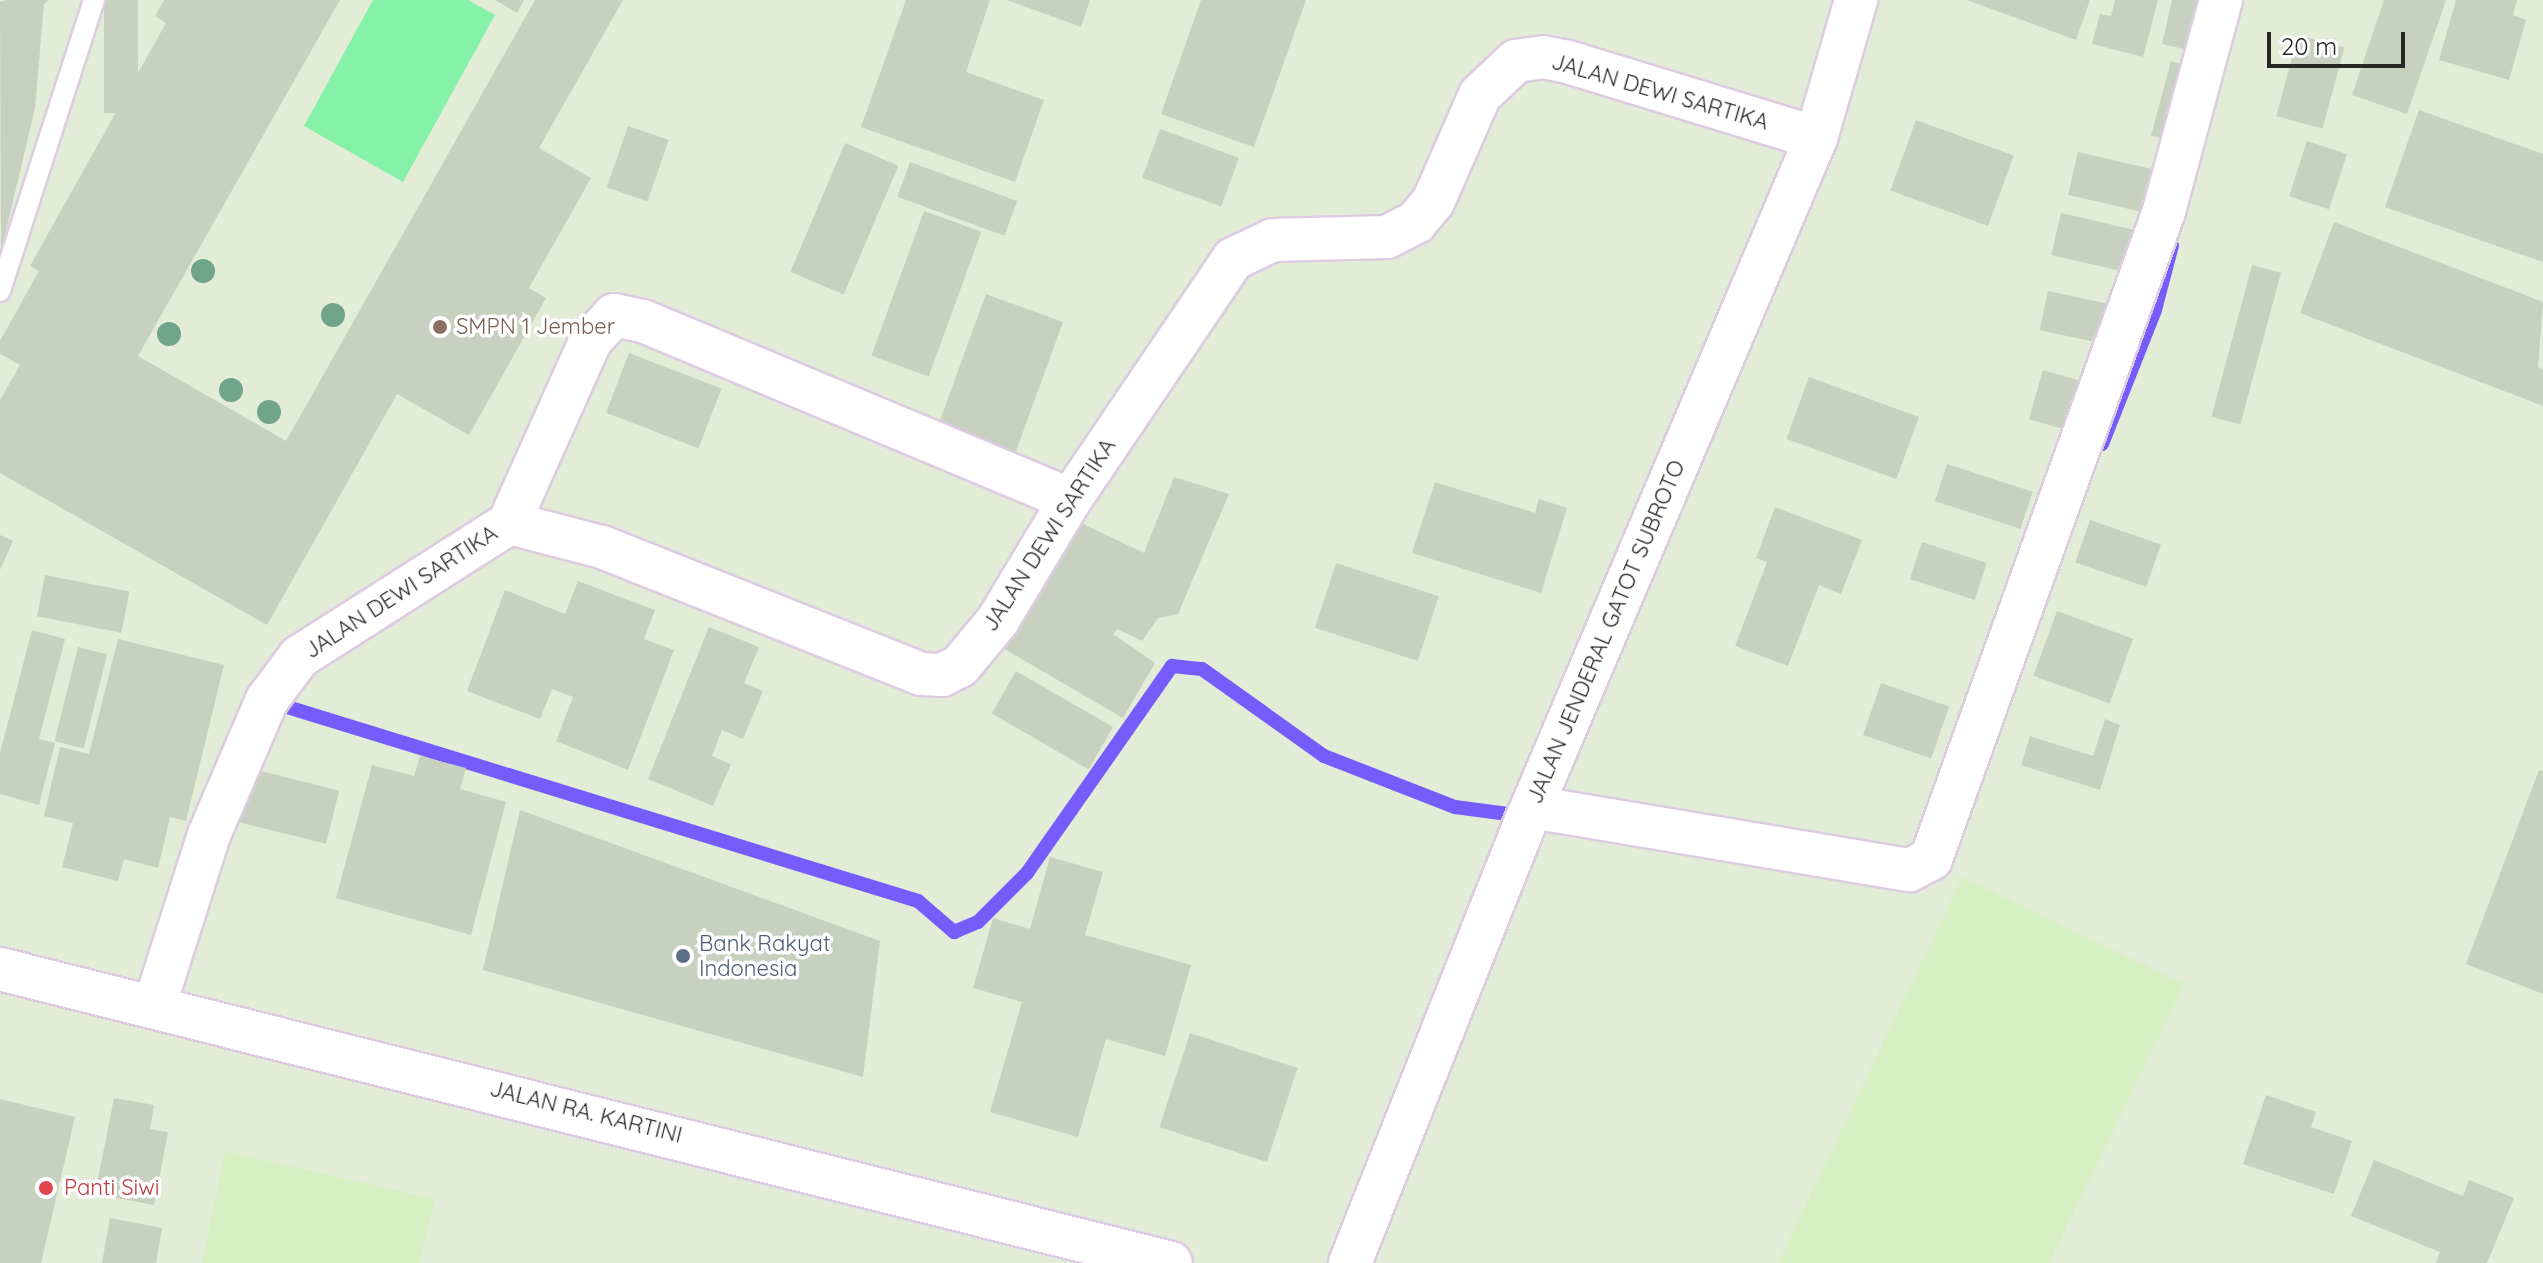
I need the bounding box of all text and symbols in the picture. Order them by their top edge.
scale bar [2271,16,2409,66]
text: 20 m [2281,31,2337,61]
street label: JALAN DEWI SARTIKA [1549,48,1771,136]
place label: SMPN 1 Jember [456,314,615,340]
marker: SMPN 1 Jember [431,318,449,336]
street label: JALAN DEWI SARTIKA [977,434,1121,636]
street label: JALAN JENDERAL GATOT SUBROTO [1521,456,1691,808]
street label: JALAN DEWI SARTIKA [300,520,502,664]
place label: Bank Rakyat Indonesia [699,930,830,982]
marker: Bank Rakyat Indonesia [674,947,692,965]
street label: JALAN RA. KARTINI [487,1075,685,1149]
place label: Panti Siwi [64,1175,160,1201]
marker: Panti Siwi [35,1177,57,1199]

